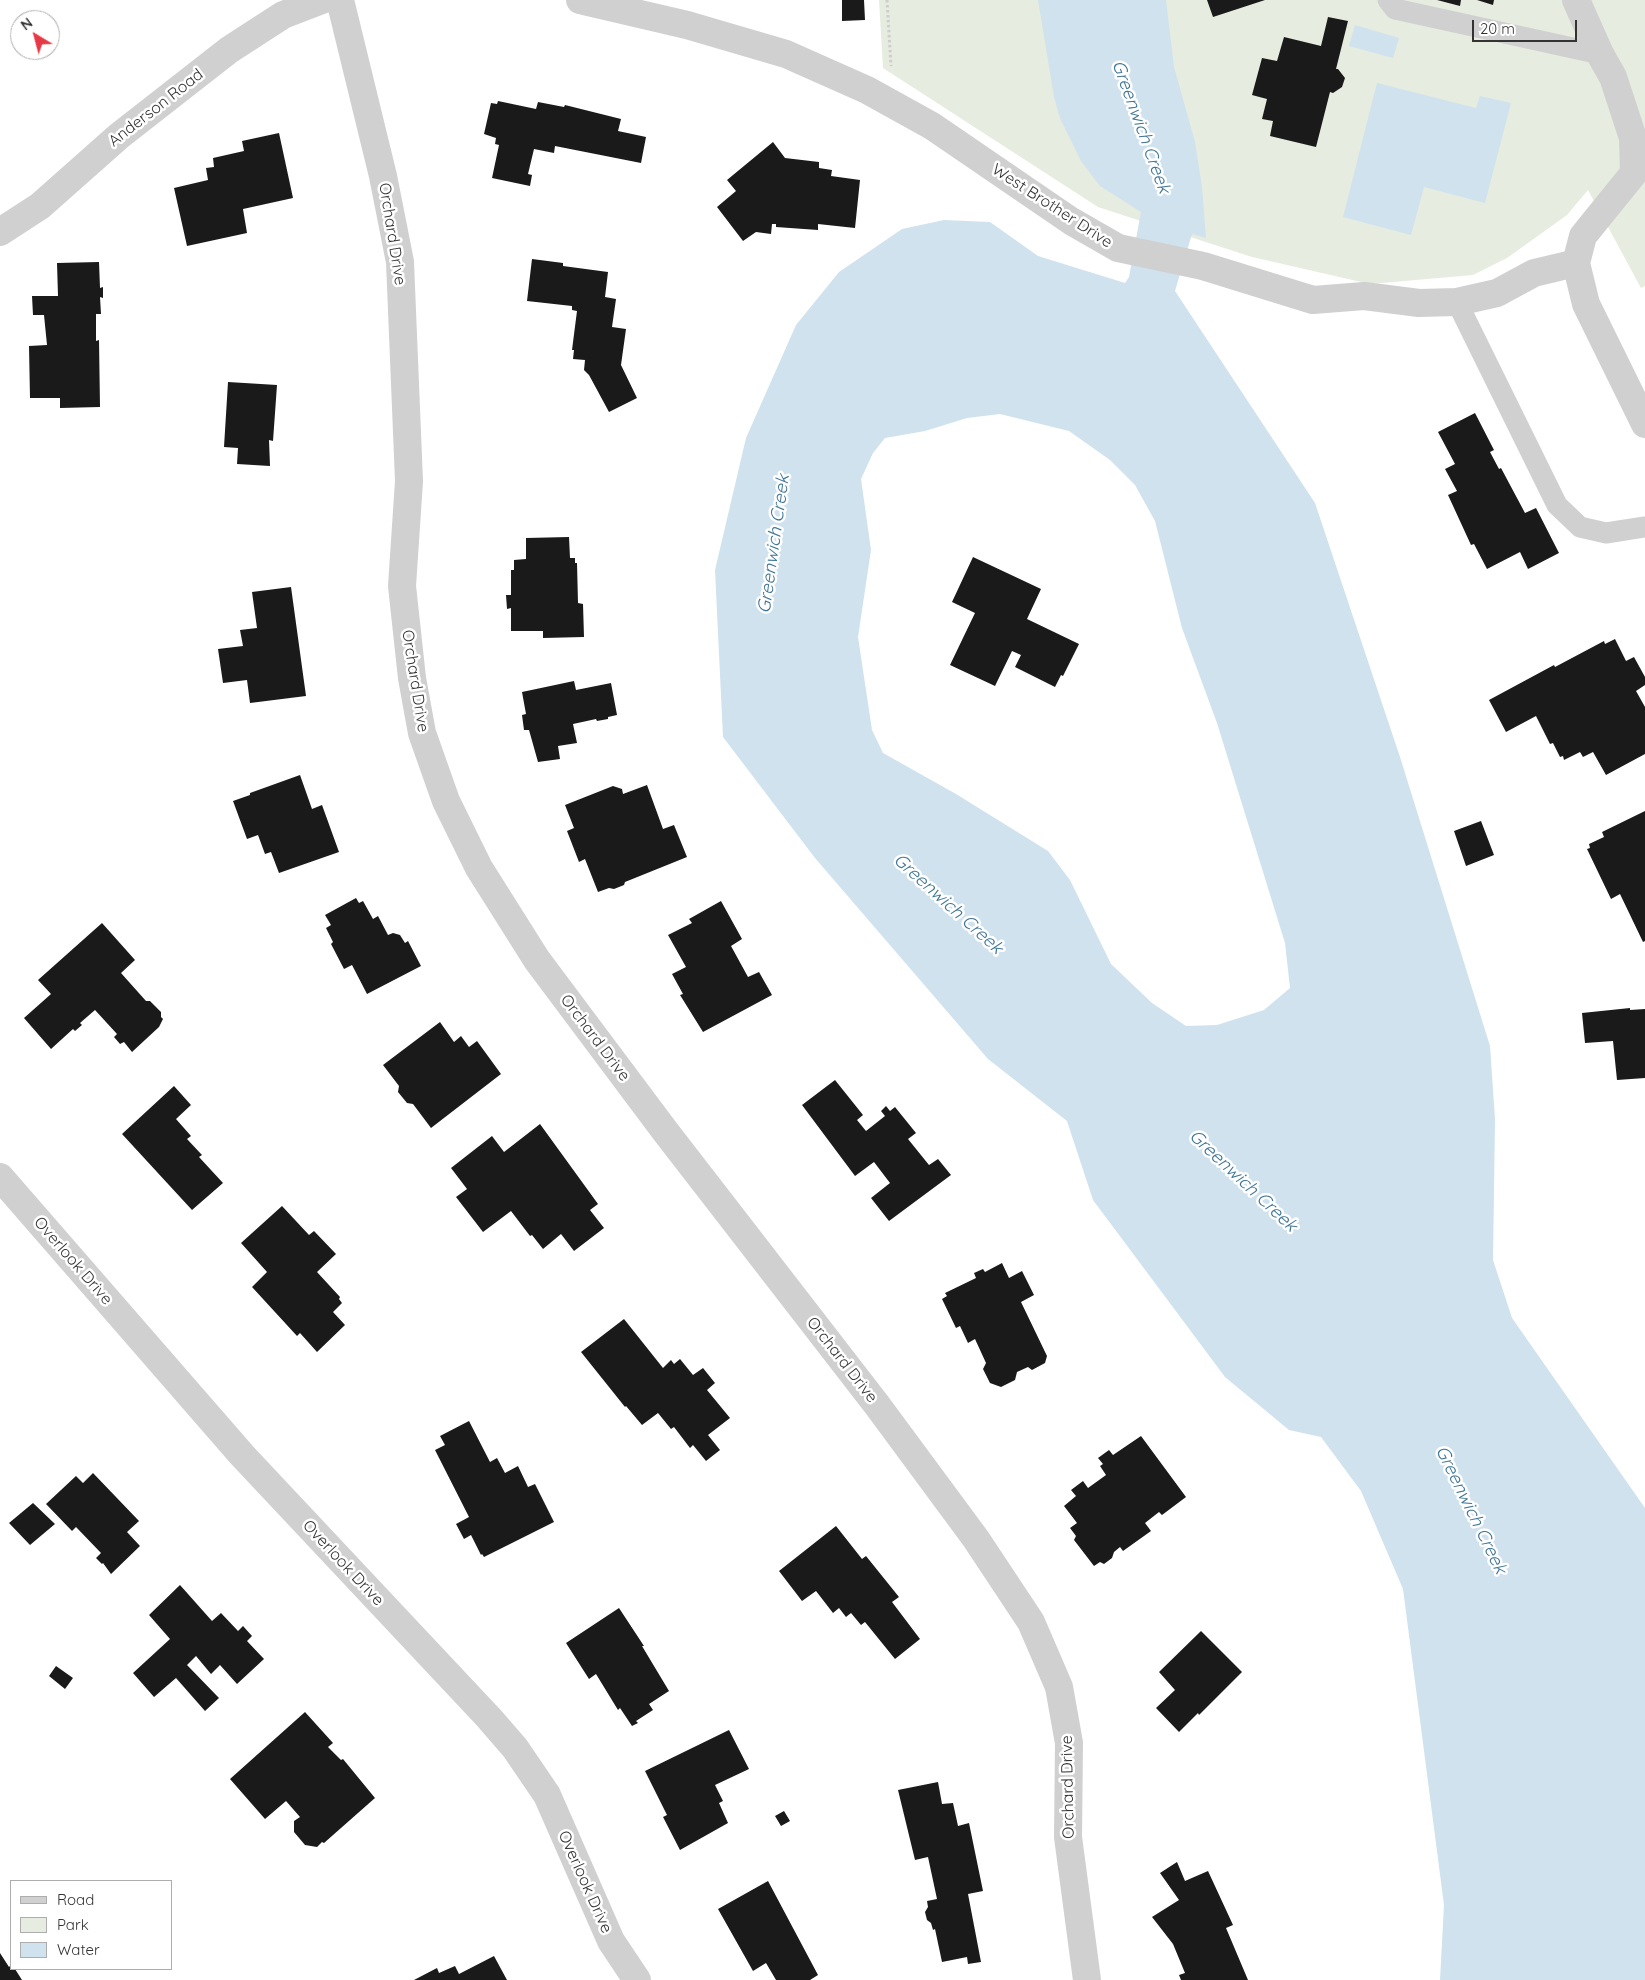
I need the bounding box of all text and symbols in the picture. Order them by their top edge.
north arrow [10,10,60,60]
scale bar [1475,10,1580,42]
text: N [17,14,36,34]
text: 20 m [1480,19,1515,38]
water label: Greenwich Creek [1107,58,1175,196]
street label: Anderson Road [105,65,207,151]
street label: West Brother Drive [988,160,1116,252]
street label: Orchard Drive [374,181,410,287]
water label: Greenwich Creek [754,473,794,615]
street label: Orchard Drive [397,628,433,734]
water label: Greenwich Creek [889,849,1007,959]
street label: Orchard Drive [556,991,634,1085]
water label: Greenwich Creek [1184,1125,1302,1237]
street label: Overlook Drive [30,1213,116,1309]
street label: Orchard Drive [803,1313,881,1407]
water label: Greenwich Creek [1431,1442,1511,1578]
street label: Overlook Drive [298,1516,388,1610]
street label: Orchard Drive [1057,1735,1079,1839]
street label: Overlook Drive [554,1828,616,1936]
legend [10,1880,172,1970]
text: Road [57,1890,94,1909]
text: Park [57,1915,89,1934]
text: Water [57,1940,100,1959]

